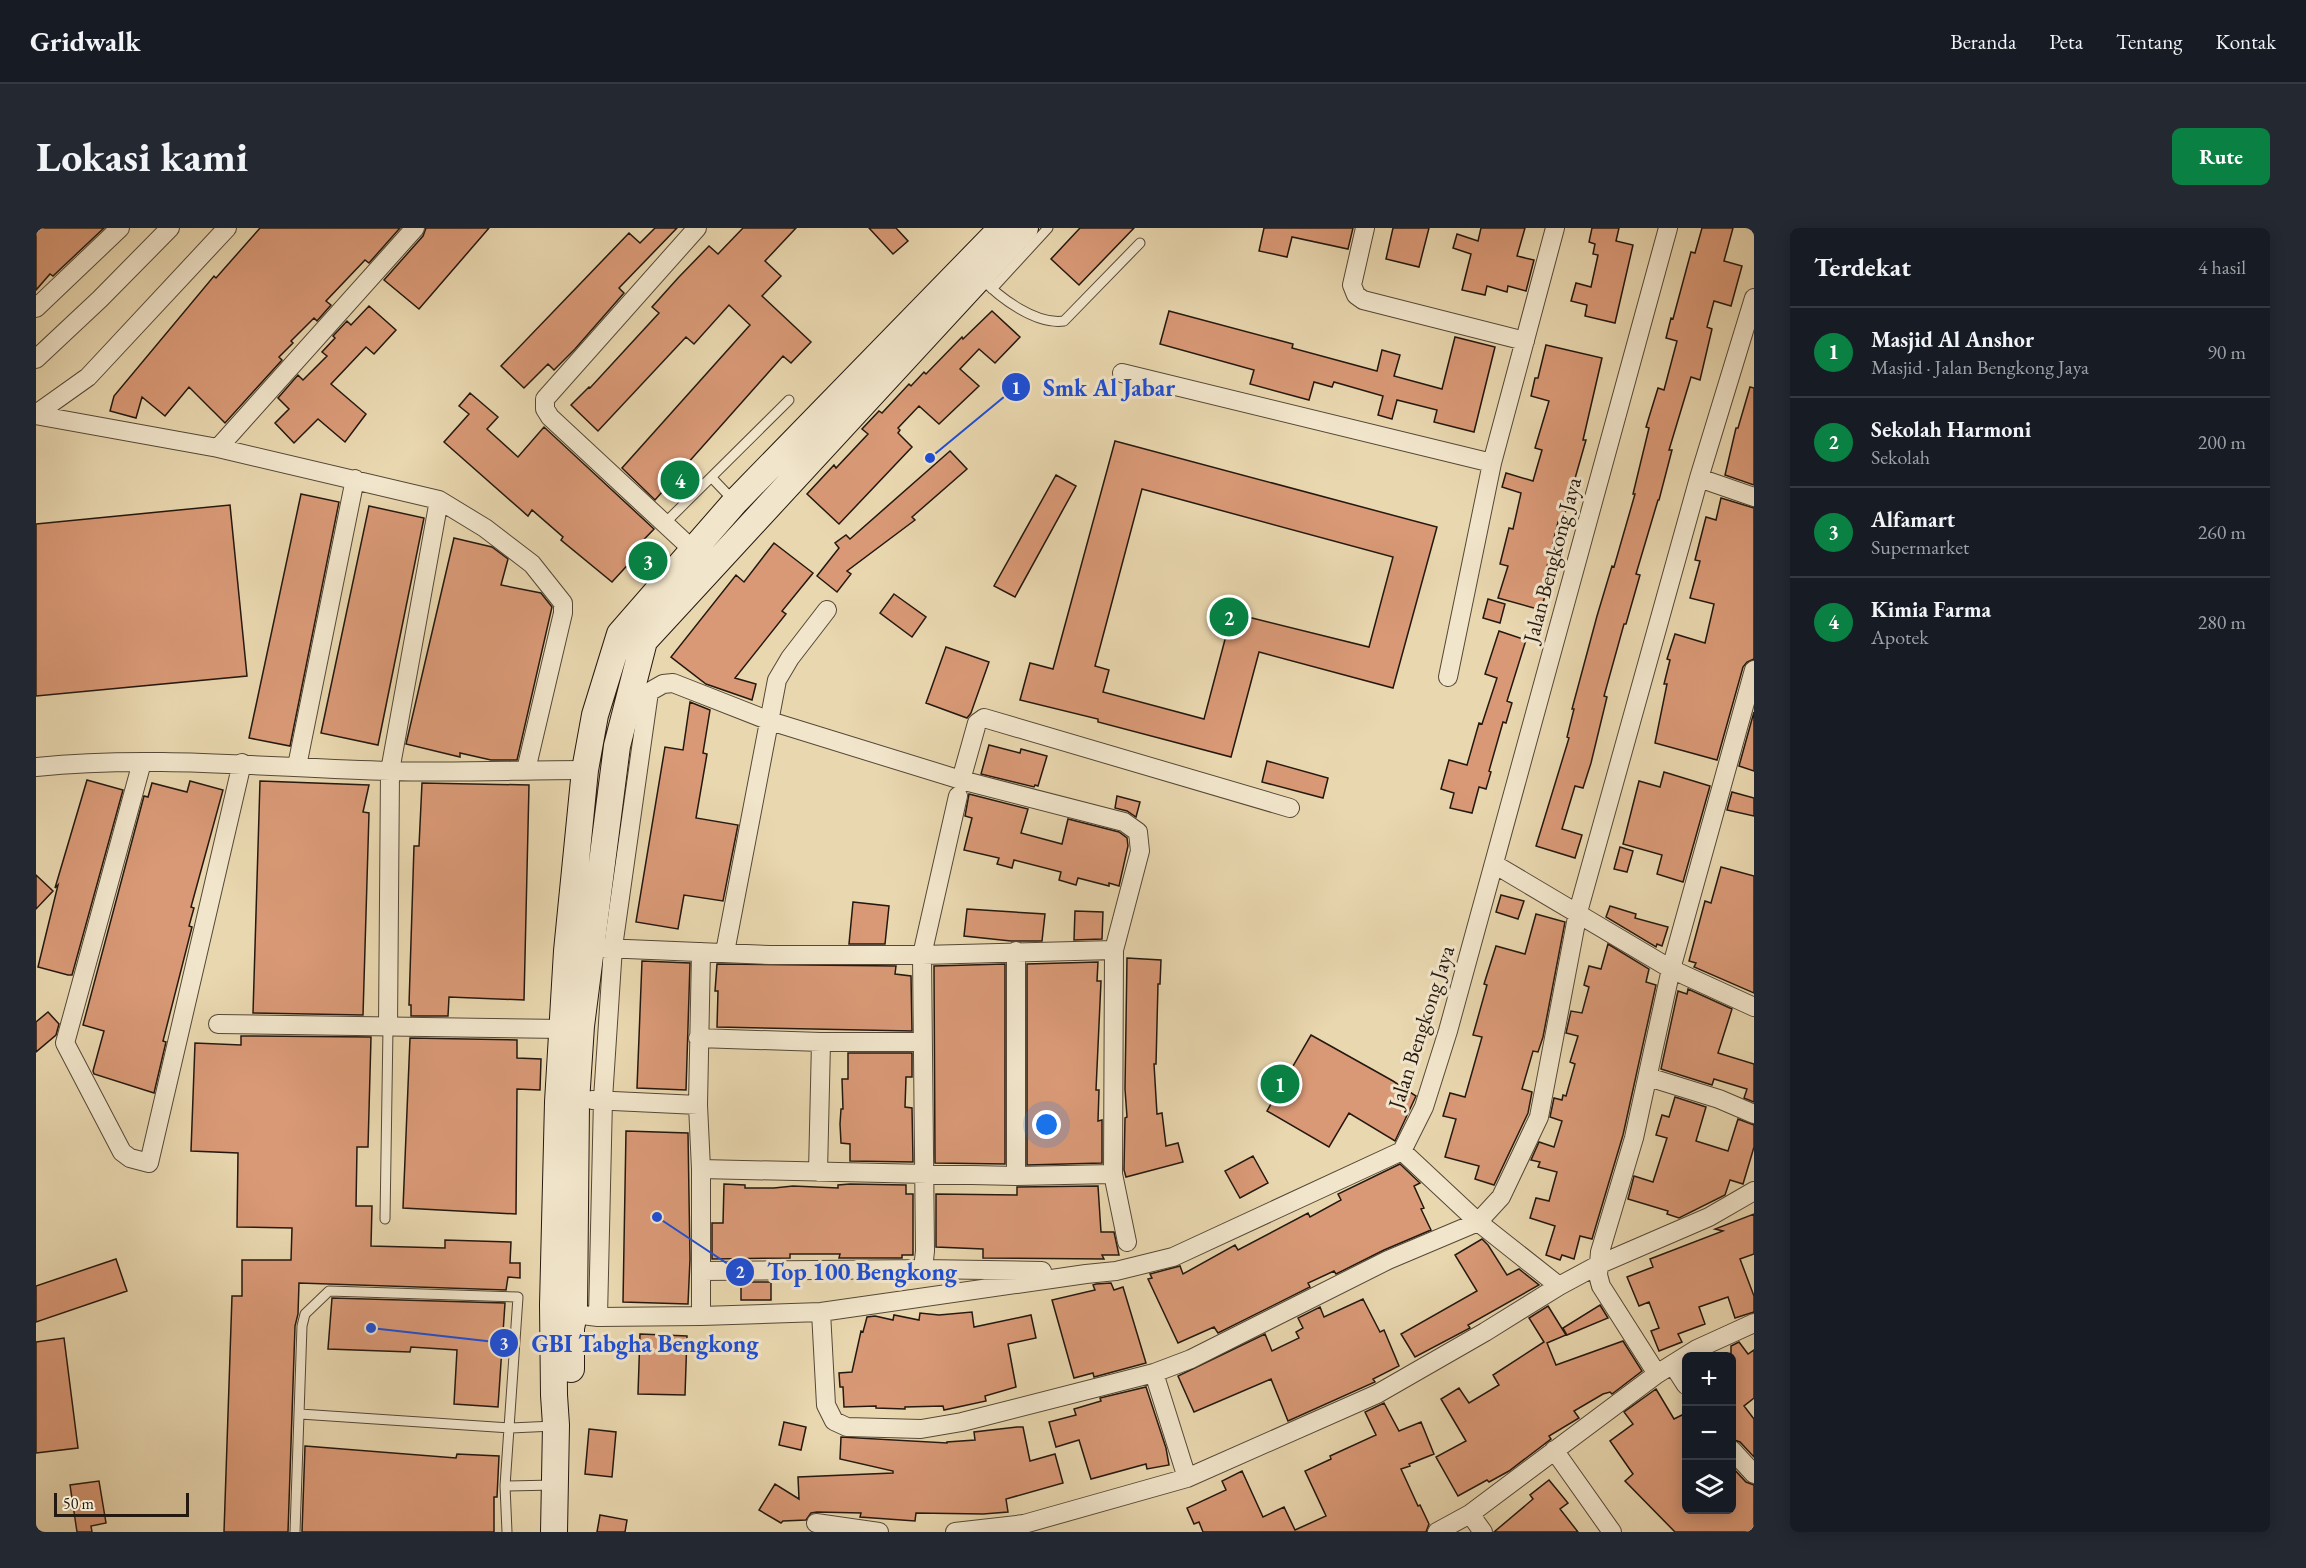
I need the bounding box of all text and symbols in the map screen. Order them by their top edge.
text: Gridwalk [30,23,141,59]
text: Beranda [1950,28,2016,55]
text: Peta [2049,28,2083,55]
text: Tentang [2116,28,2182,55]
text: Kontak [2215,28,2276,55]
button: Rute [2172,128,2270,185]
text: Lokasi kami [36,129,248,184]
text: Terdekat [1814,250,1911,284]
text: 4 hasil [2198,254,2246,280]
text: Masjid Al Anshor [1871,325,2034,354]
text: 1 [1828,339,1839,365]
text: 90 m [2207,339,2246,365]
text: Masjid · Jalan Bengkong Jaya [1871,354,2089,380]
callout: Smk Al Jabar [1001,366,1187,408]
text: Smk Al Jabar [1043,372,1175,403]
text: 1 [1011,376,1021,399]
text: Sekolah Harmoni [1871,415,2031,444]
text: 2 [1828,429,1839,455]
text: 200 m [2198,429,2246,455]
text: Sekolah [1871,444,1930,470]
pin: 4 [660,458,700,502]
street label: Jalan Bengkong Jaya [1515,474,1588,648]
text: Alfamart [1871,505,1955,534]
text: 3 [1828,519,1839,545]
text: 260 m [2198,519,2246,545]
text: Supermarket [1871,534,1969,560]
pin: 3 [628,538,668,584]
pin: 2 [1210,594,1248,640]
text: Kimia Farma [1871,595,1991,624]
text: 4 [1828,609,1839,635]
text: 280 m [2198,609,2246,635]
text: Apotek [1871,624,1929,650]
street label: Jalan Bengkong Jaya [1380,942,1461,1114]
pin: 1 [1260,1062,1300,1106]
your location [1032,1110,1061,1139]
callout: Top 100 Bengkong [725,1251,969,1293]
text: Top 100 Bengkong [767,1256,958,1288]
text: 2 [735,1260,745,1283]
callout: GBI Tabgha Bengkong [489,1322,770,1364]
text: GBI Tabgha Bengkong [532,1328,759,1360]
text: 3 [499,1332,509,1355]
map controls [1682,1352,1736,1514]
button: + [1682,1352,1736,1406]
button: − [1682,1406,1736,1460]
button: layers [1682,1460,1736,1514]
scale bar [54,1490,189,1518]
text: 50 m [63,1493,94,1514]

